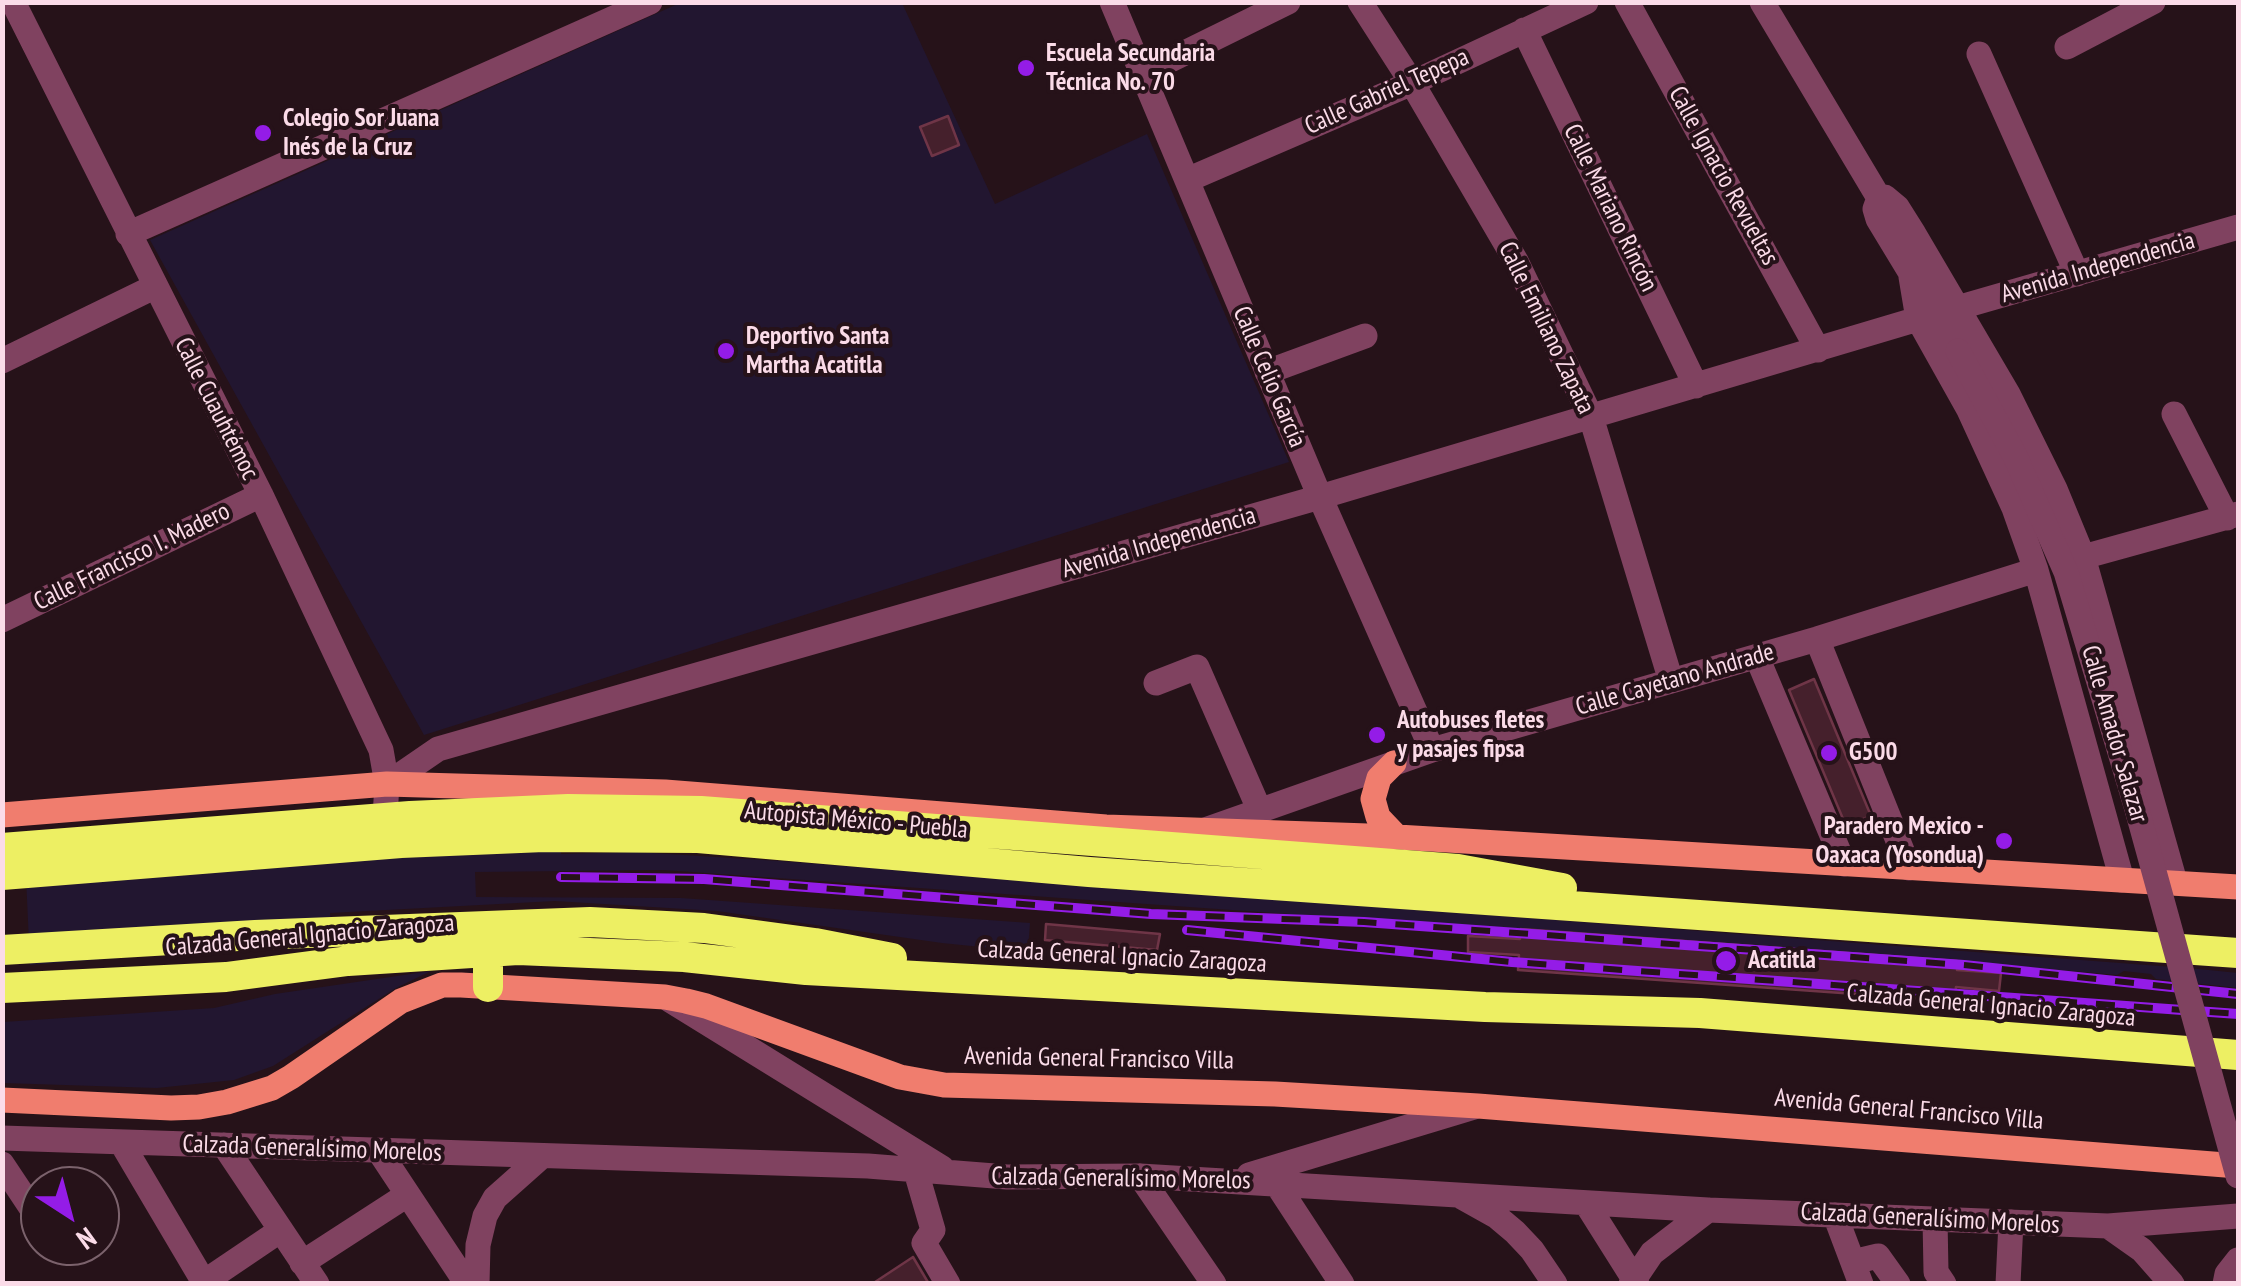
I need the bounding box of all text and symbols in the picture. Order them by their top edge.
place label: Escuela Secundaria Técnica No. 70 [1046,39,1215,98]
street label: Calle Gabriel Tepepa [1300,42,1474,142]
marker: Escuela Secundaria Técnica No. 70 [1015,57,1037,79]
street label: Calle Ignacio Revueltas [1662,82,1784,270]
place label: Colegio Sor Juana Inés de la Cruz [283,104,439,163]
street label: Calle Mariano Rincón [1557,119,1663,297]
marker: Colegio Sor Juana Inés de la Cruz [252,122,274,144]
street label: Avenida Independencia [1998,226,2198,310]
street label: Calle Emiliano Zapata [1491,237,1601,419]
street label: Calle Celio García [1226,302,1312,452]
place label: Deportivo Santa Martha Acatitla [746,322,889,381]
street label: Calle Cuauhtémoc [167,333,265,485]
marker: Deportivo Santa Martha Acatitla [715,340,737,362]
street label: Calle Francisco I. Madero [29,497,235,617]
street label: Avenida Independencia [1059,501,1259,585]
street label: Calle Cayetano Andrade [1572,637,1778,723]
street label: Calle Amador Salazar [2074,642,2154,826]
place label: Autobuses fletes y pasajes fipsa [1397,706,1544,765]
marker: Autobuses fletes y pasajes fipsa [1366,724,1388,746]
place label: G500 [1849,738,1897,768]
marker: G500 [1818,742,1840,764]
street label: Autopista México - Puebla [743,796,969,846]
place label: Paradero Mexico - Oaxaca (Yosondua) [1816,812,1984,871]
marker: Paradero Mexico - Oaxaca (Yosondua) [1993,830,2015,852]
street label: Calzada General Ignacio Zaragoza [164,908,456,964]
street label: Calzada General Ignacio Zaragoza [977,934,1267,980]
place label: Acatitla [1748,946,1816,976]
marker: Acatitla [1713,948,1739,974]
street label: Calzada General Ignacio Zaragoza [1845,978,2137,1034]
street label: Avenida General Francisco Villa [964,1042,1234,1076]
street label: Avenida General Francisco Villa [1773,1083,2045,1137]
street label: Calzada Generalísimo Morelos [182,1129,442,1169]
street label: Calzada Generalísimo Morelos [991,1162,1251,1196]
north arrow [20,1166,120,1266]
street label: Calzada Generalísimo Morelos [1800,1197,2060,1241]
text: N [70,1220,104,1258]

